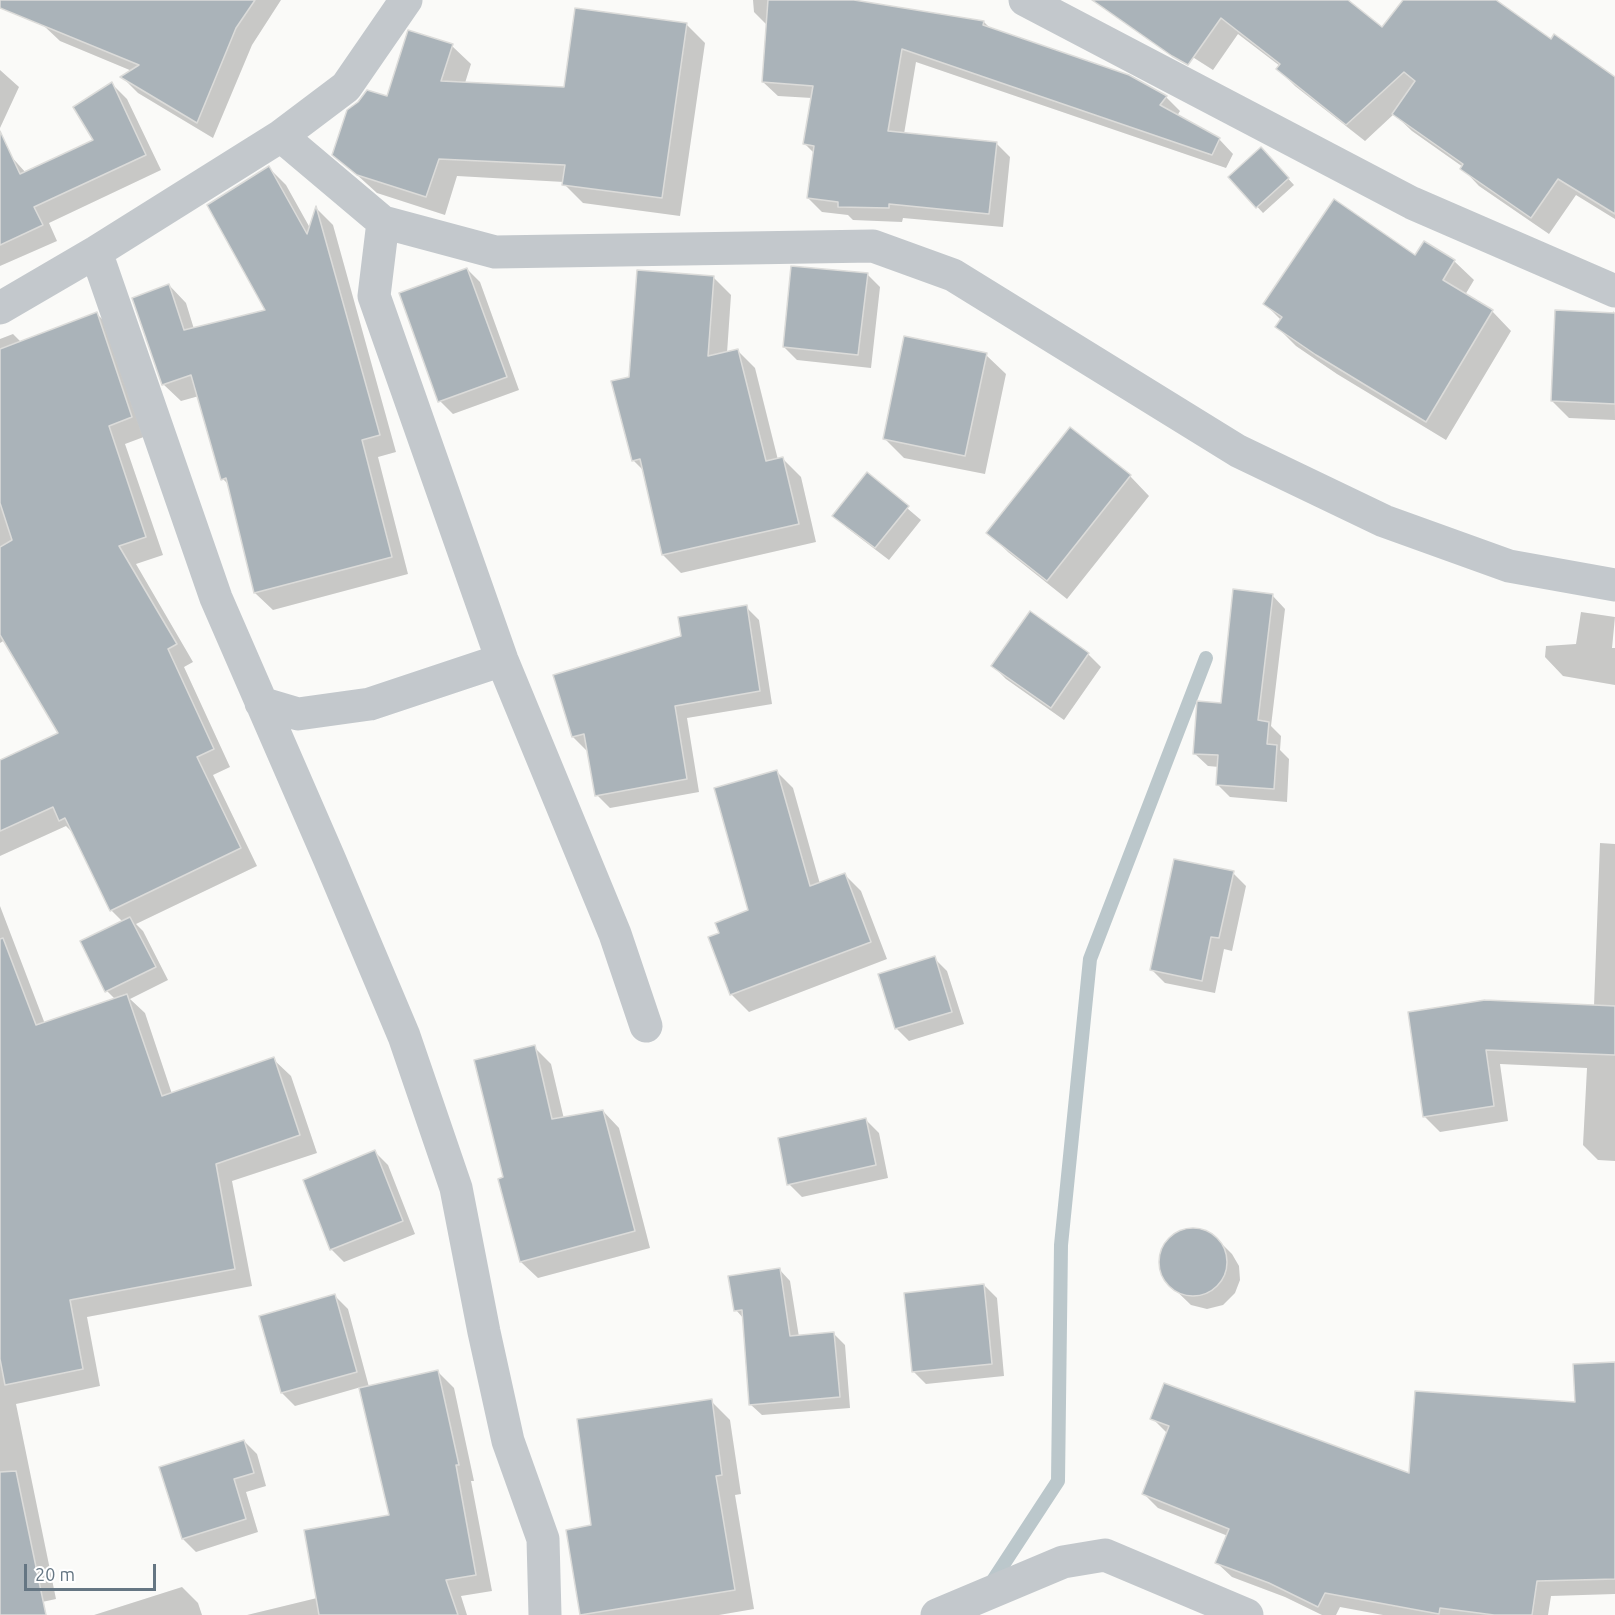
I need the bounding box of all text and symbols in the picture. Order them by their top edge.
scale bar [27,1552,159,1590]
text: 20 m [35,1564,75,1584]

